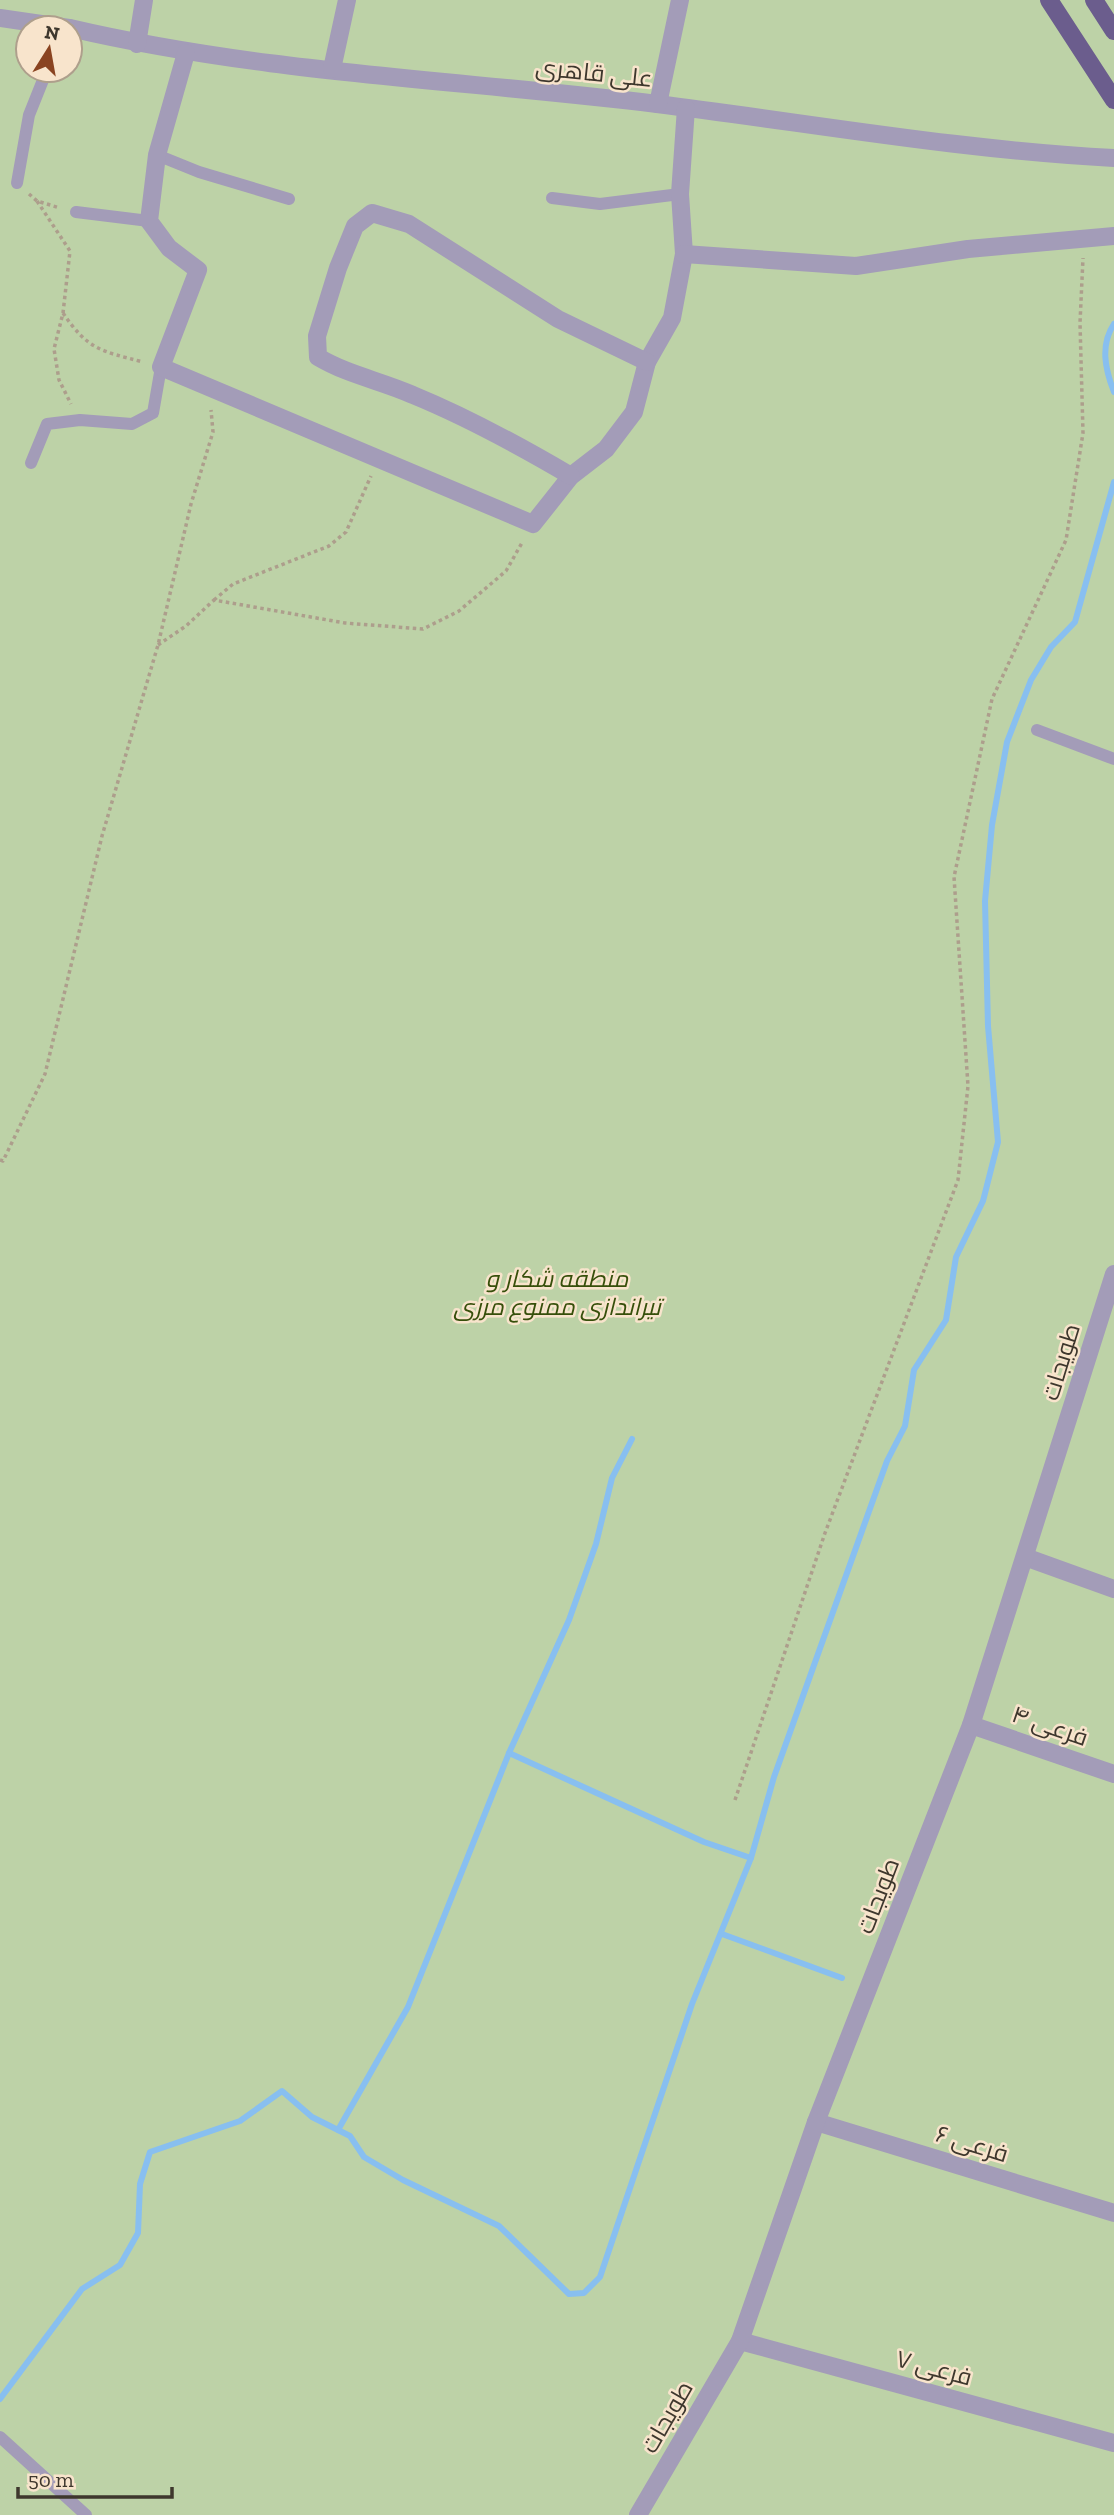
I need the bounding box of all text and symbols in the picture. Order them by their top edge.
north arrow [14,14,84,84]
text: N [43,20,61,45]
street label: علی قاهری [534,52,654,93]
park label: منطقه شکار و تیراندازی ممنوع مرزی [453,1264,665,1323]
street label: طویجات [1035,1320,1086,1404]
street label: فرعی ۴ [1008,1699,1092,1752]
street label: طویجات [850,1854,905,1938]
street label: فرعی ۶ [932,2119,1012,2168]
street label: فرعی ۷ [893,2343,975,2392]
street label: طویجات [634,2375,699,2458]
scale bar [18,2456,172,2500]
text: 50 m [28,2467,74,2492]

